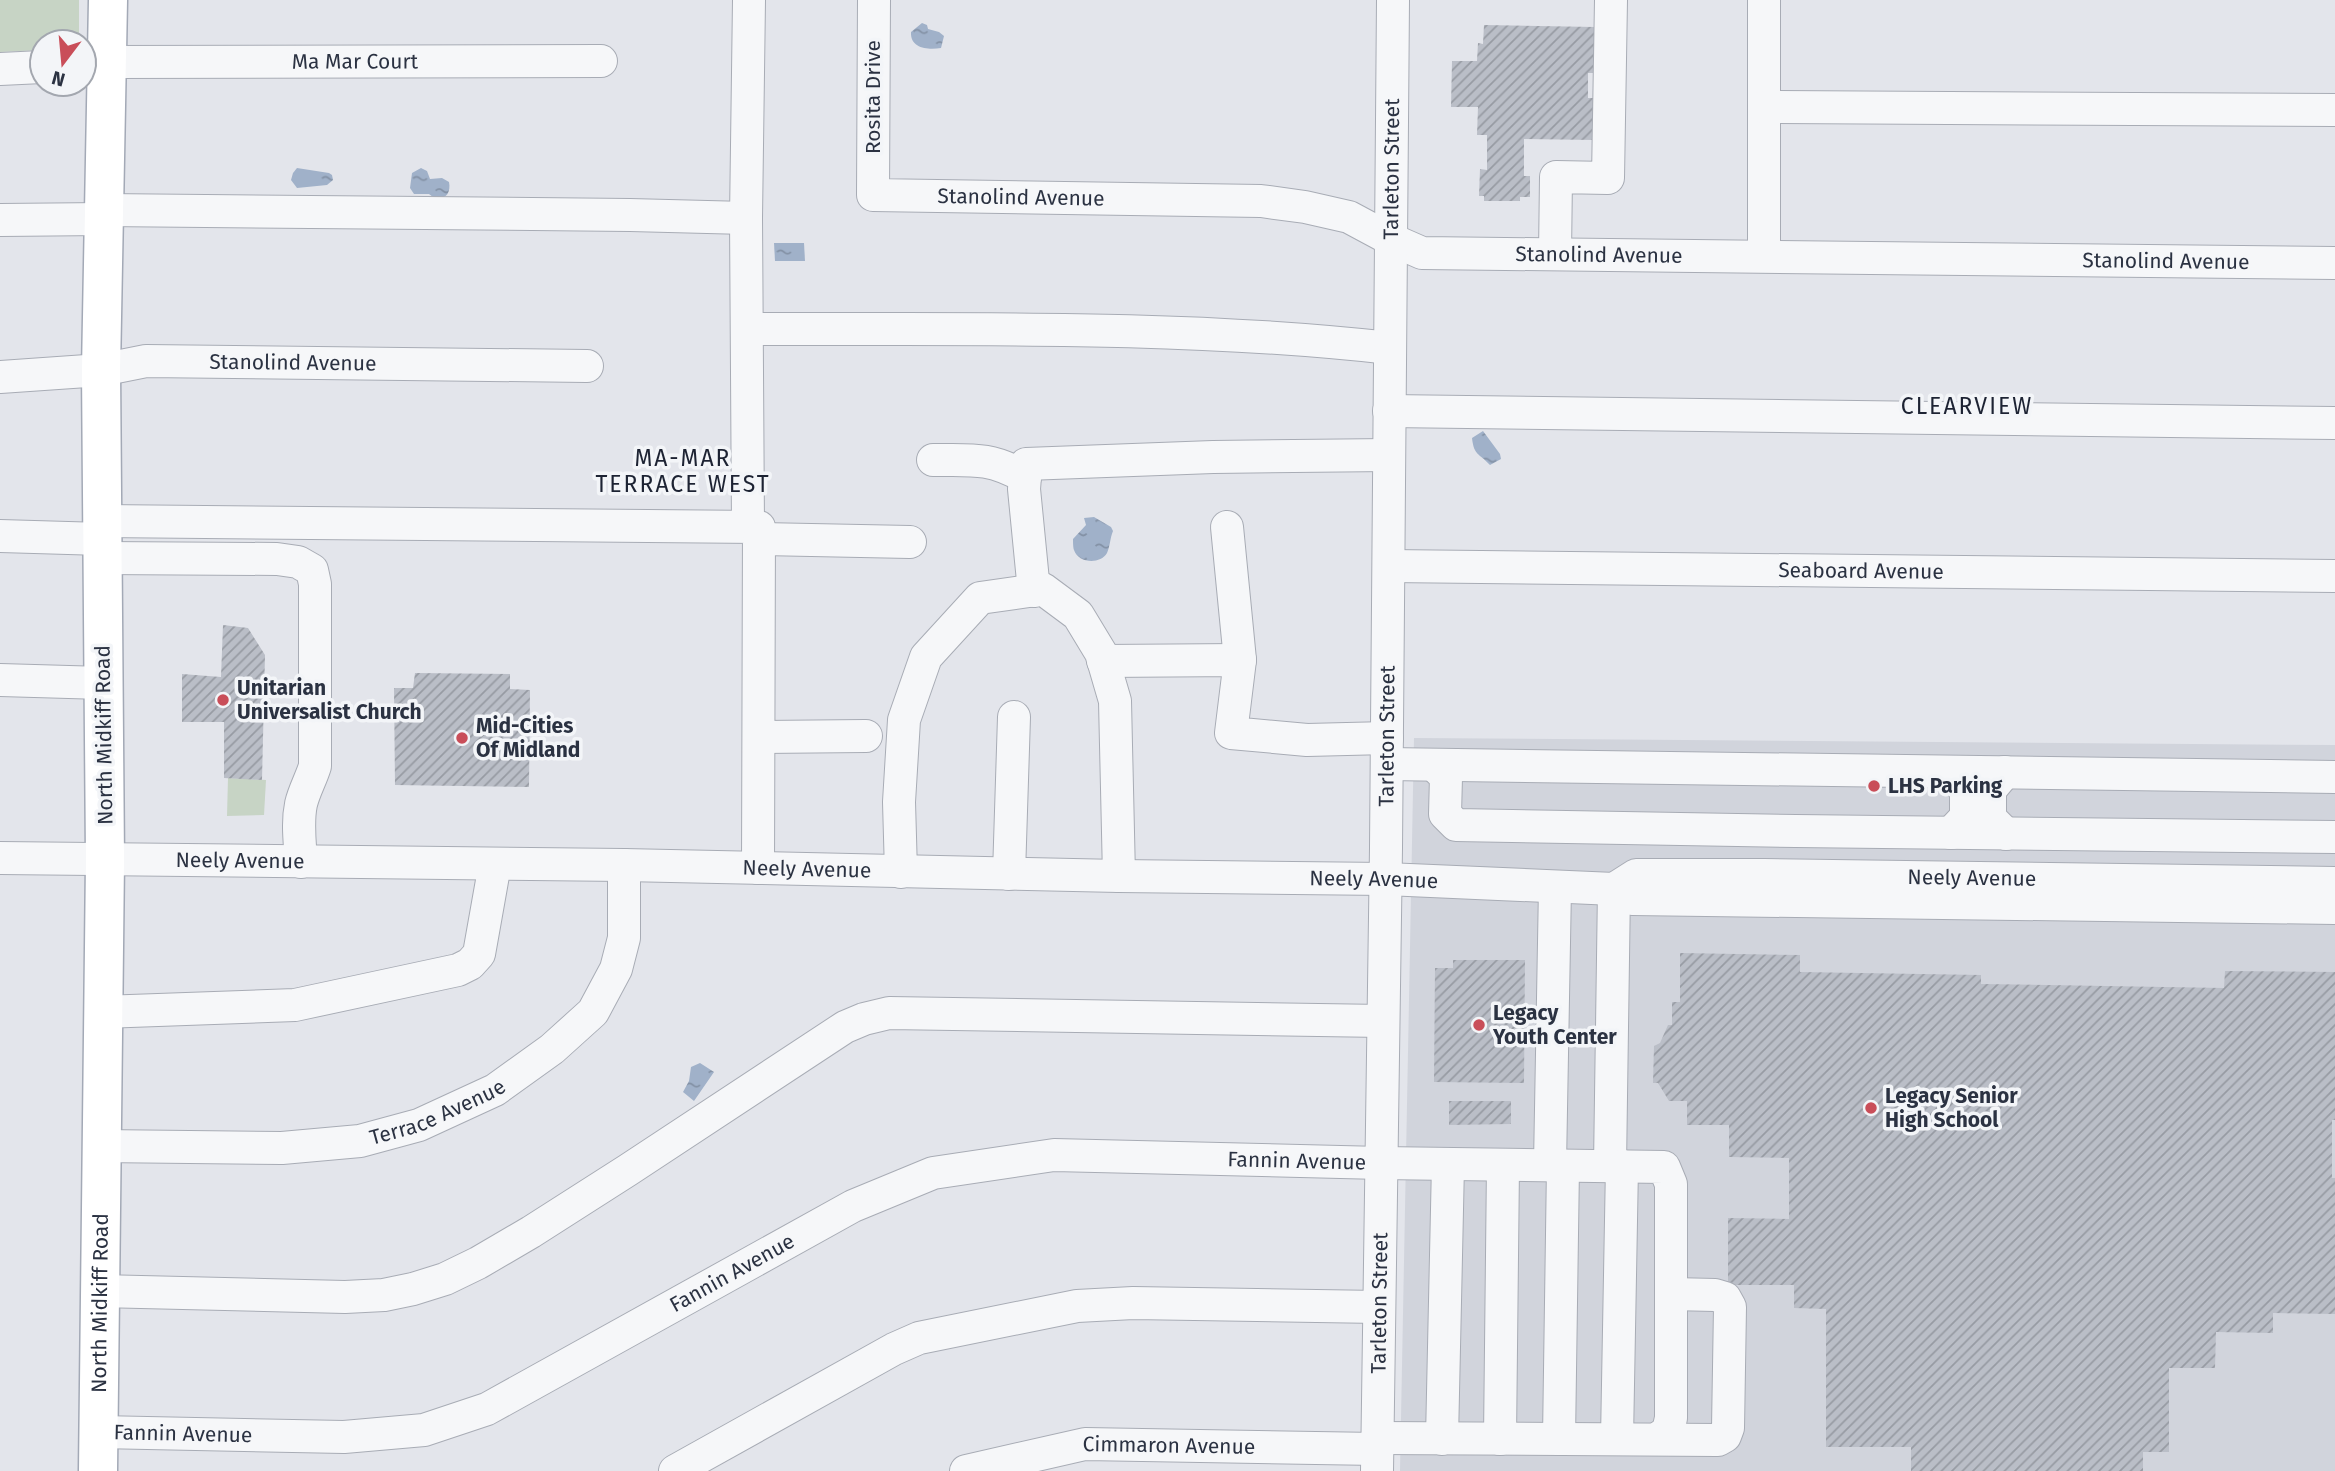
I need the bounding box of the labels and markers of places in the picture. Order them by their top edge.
place label: Unitarian Universalist Church [237,675,422,725]
marker: Unitarian Universalist Church [215,692,231,708]
place label: Mid-Cities Of Midland [476,713,580,763]
marker: Mid-Cities Of Midland [454,730,470,746]
place label: LHS Parking [1888,773,2003,799]
marker: LHS Parking [1866,778,1882,794]
place label: Legacy Youth Center [1492,1000,1617,1050]
marker: Legacy Youth Center [1471,1017,1487,1033]
place label: Legacy Senior High School [1885,1083,2018,1133]
marker: Legacy Senior High School [1863,1100,1879,1116]

